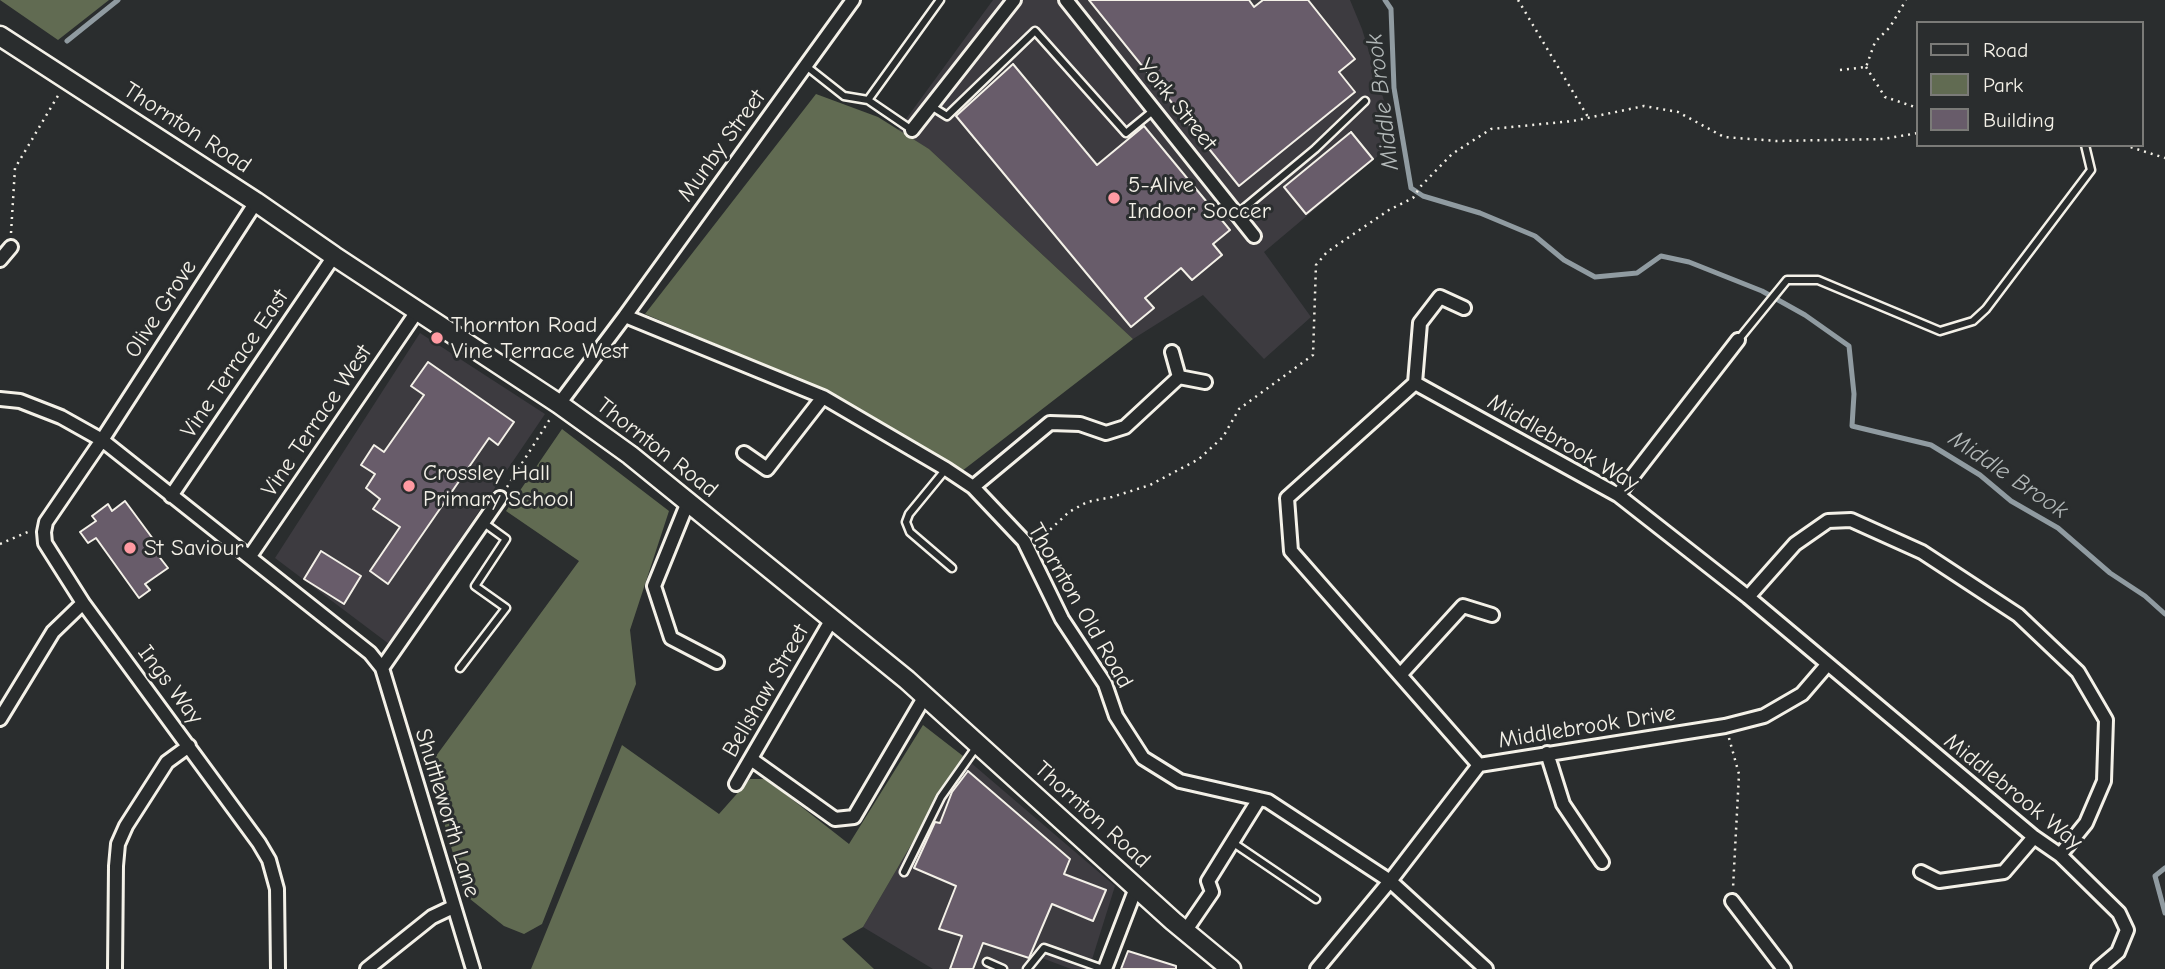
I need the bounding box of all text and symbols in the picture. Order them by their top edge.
legend [1916,21,2144,147]
water label: Middle Brook [1360,32,1406,172]
text: Road [1983,38,2028,62]
street label: York Street [1132,54,1222,156]
text: Park [1983,73,2023,97]
street label: Thornton Road [118,77,256,179]
street label: Munby Street [672,85,772,207]
text: Building [1983,108,2055,132]
place label: 5-Alive Indoor Soccer [1128,171,1271,225]
marker: 5-Alive Indoor Soccer [1106,190,1122,206]
street label: Olive Grove [119,255,203,363]
street label: Vine Terrace East [175,285,295,443]
place label: Thornton Road Vine Terrace West [451,311,628,365]
marker: Thornton Road Vine Terrace West [429,330,445,346]
street label: Vine Terrace West [256,340,378,502]
street label: Middlebrook Way [1482,389,1644,497]
street label: Thornton Road [591,392,723,504]
water label: Middle Brook [1943,425,2073,525]
place label: Crossley Hall Primary School [423,459,574,513]
marker: Crossley Hall Primary School [401,478,417,494]
street label: Thornton Old Road [1022,518,1138,694]
place label: St Saviour [144,534,243,562]
marker: St Saviour [122,540,138,556]
street label: Bellshaw Street [717,620,815,762]
street label: Ings Way [131,640,209,730]
street label: Middlebrook Drive [1496,699,1678,755]
street label: Shuttleworth Lane [408,725,486,901]
street label: Middlebrook Way [1938,728,2088,856]
street label: Thornton Road [1028,756,1156,874]

